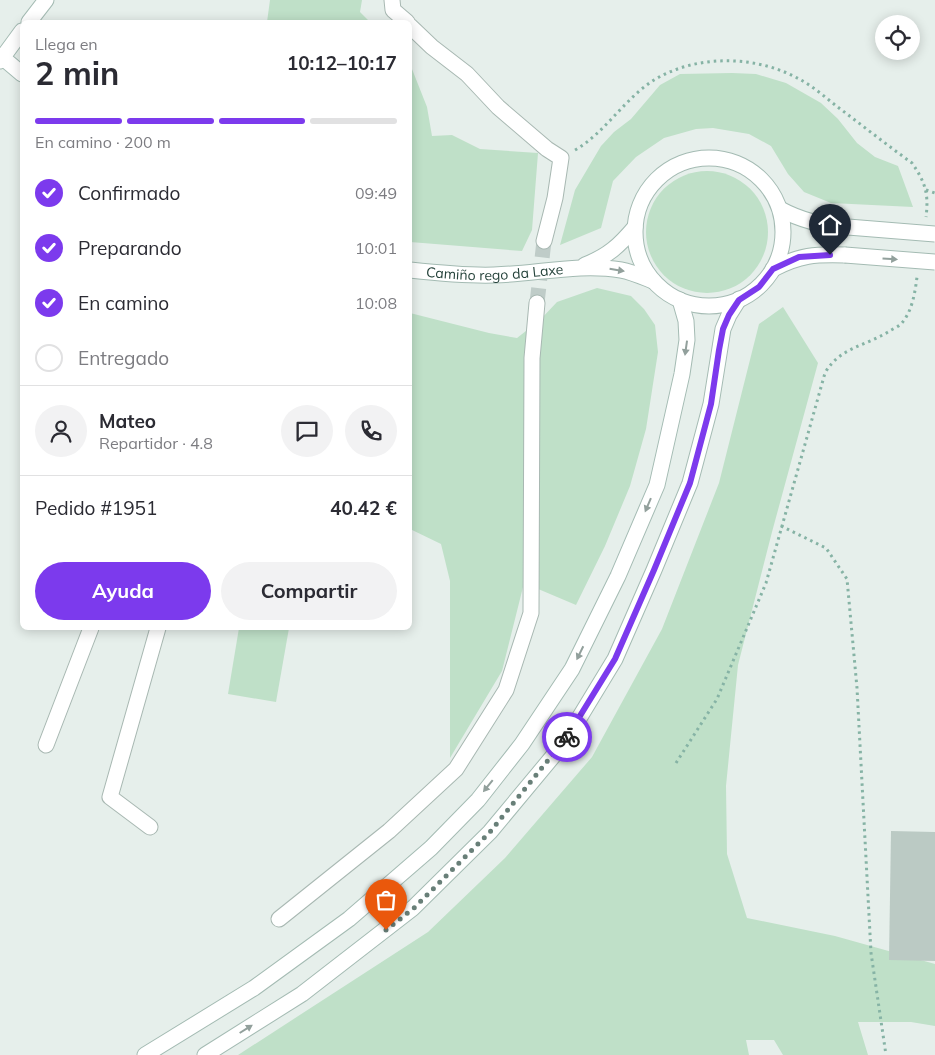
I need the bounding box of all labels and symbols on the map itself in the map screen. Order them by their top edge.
pin [809,204,851,255]
one-way arrow [882,255,898,263]
street label: Camiño rego da Laxe [425,260,564,284]
one-way arrow [609,266,625,274]
one-way arrow [681,340,689,356]
one-way arrow [643,498,651,512]
one-way arrow [576,646,584,660]
courier [542,712,592,762]
one-way arrow [483,780,494,793]
pin [365,879,407,930]
one-way arrow [239,1025,253,1034]

